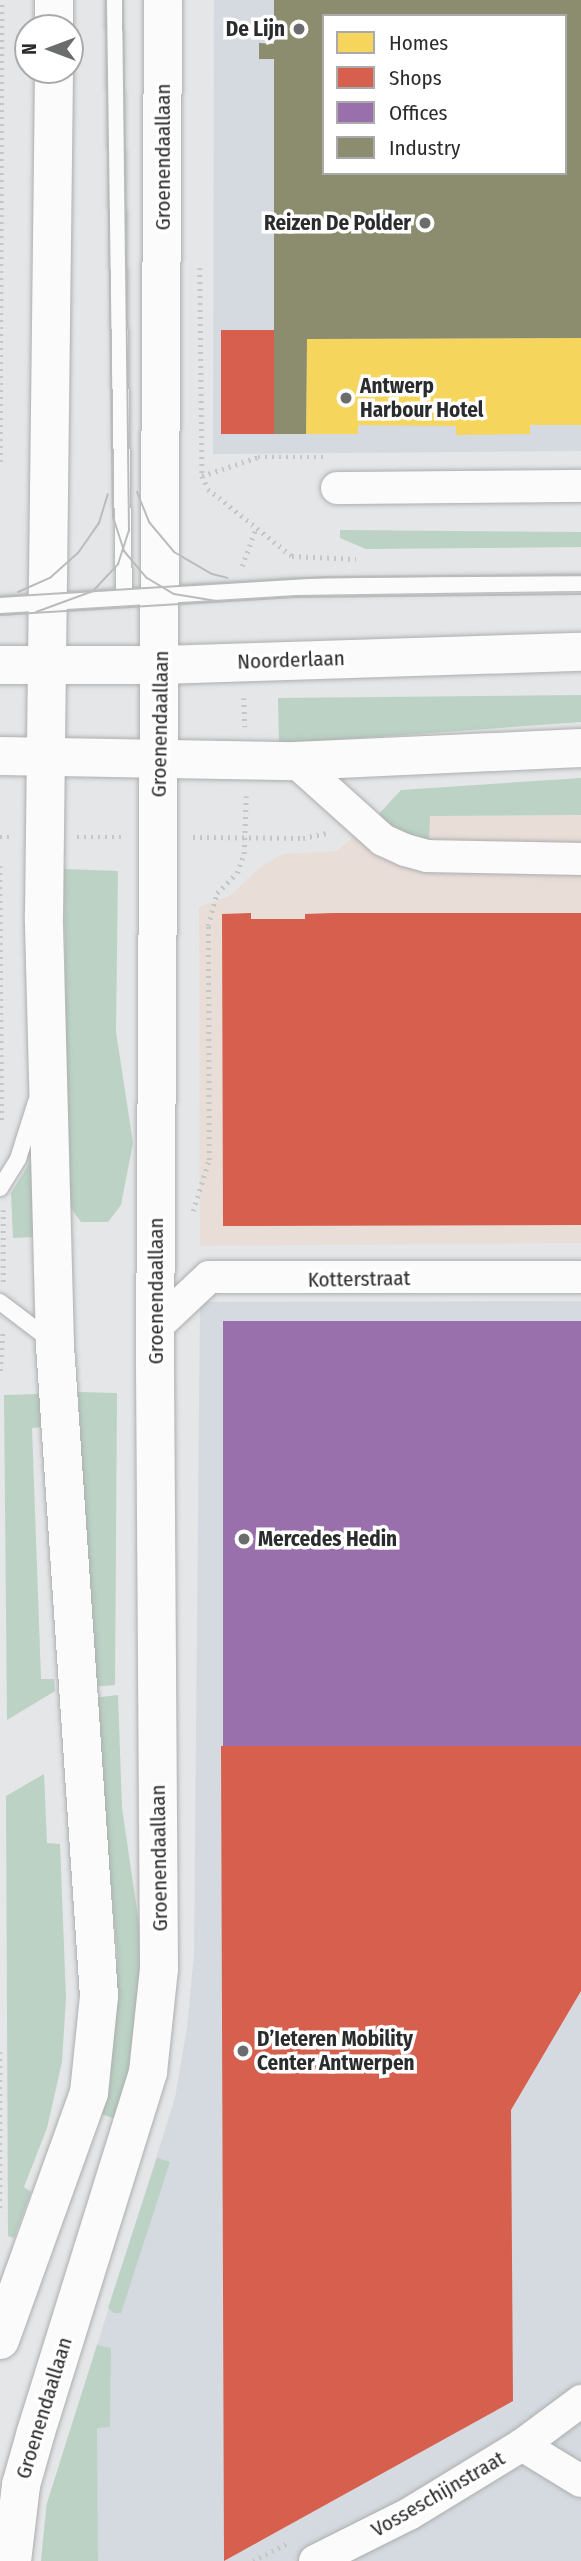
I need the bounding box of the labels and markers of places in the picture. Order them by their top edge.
place label: De Lijn [226,16,285,42]
marker: De Lijn [291,21,307,37]
place label: Reizen De Polder [264,210,411,236]
marker: Reizen De Polder [417,215,433,231]
place label: Antwerp Harbour Hotel [360,373,484,423]
marker: Antwerp Harbour Hotel [338,390,354,406]
place label: Mercedes Hedin [258,1526,397,1552]
marker: Mercedes Hedin [236,1531,252,1547]
place label: D’Ieteren Mobility Center Antwerpen [257,2026,415,2076]
marker: D’Ieteren Mobility Center Antwerpen [235,2043,251,2059]

